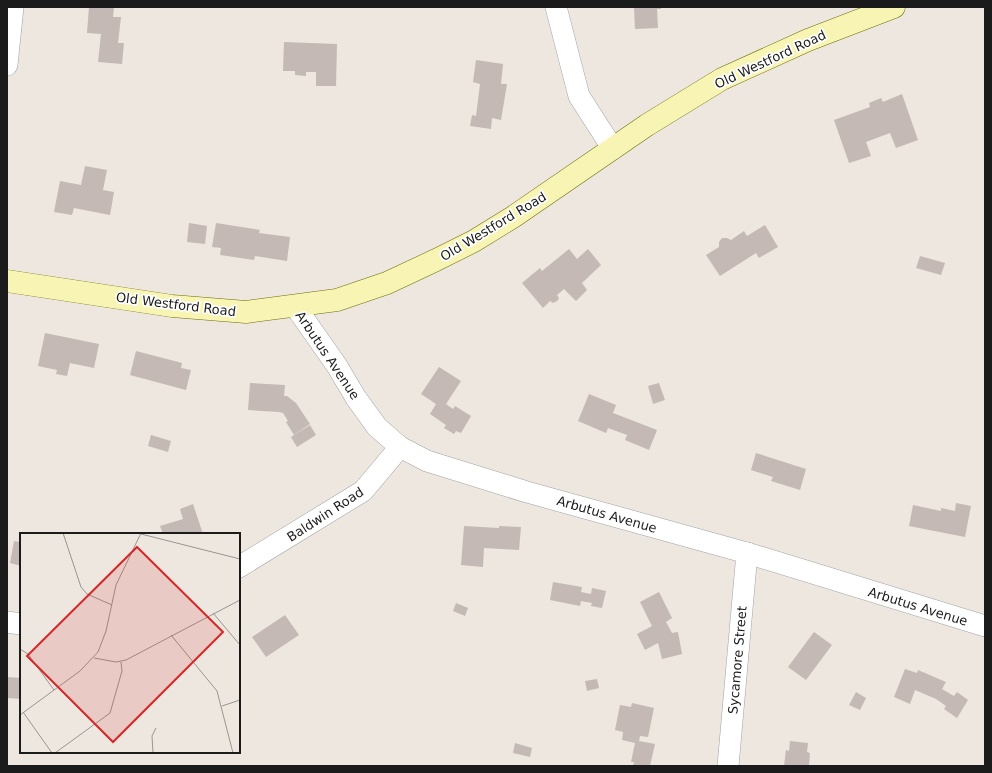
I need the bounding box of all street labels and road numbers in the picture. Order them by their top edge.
street label: Old Westford Road [712,27,828,92]
street label: Old Westford Road [438,189,549,264]
street label: Old Westford Road [115,290,237,319]
street label: Arbutus Avenue [292,308,363,402]
street label: Baldwin Road [284,484,366,545]
street label: Arbutus Avenue [555,493,659,536]
street label: Arbutus Avenue [866,584,969,629]
street label: Sycamore Street [725,605,750,715]

